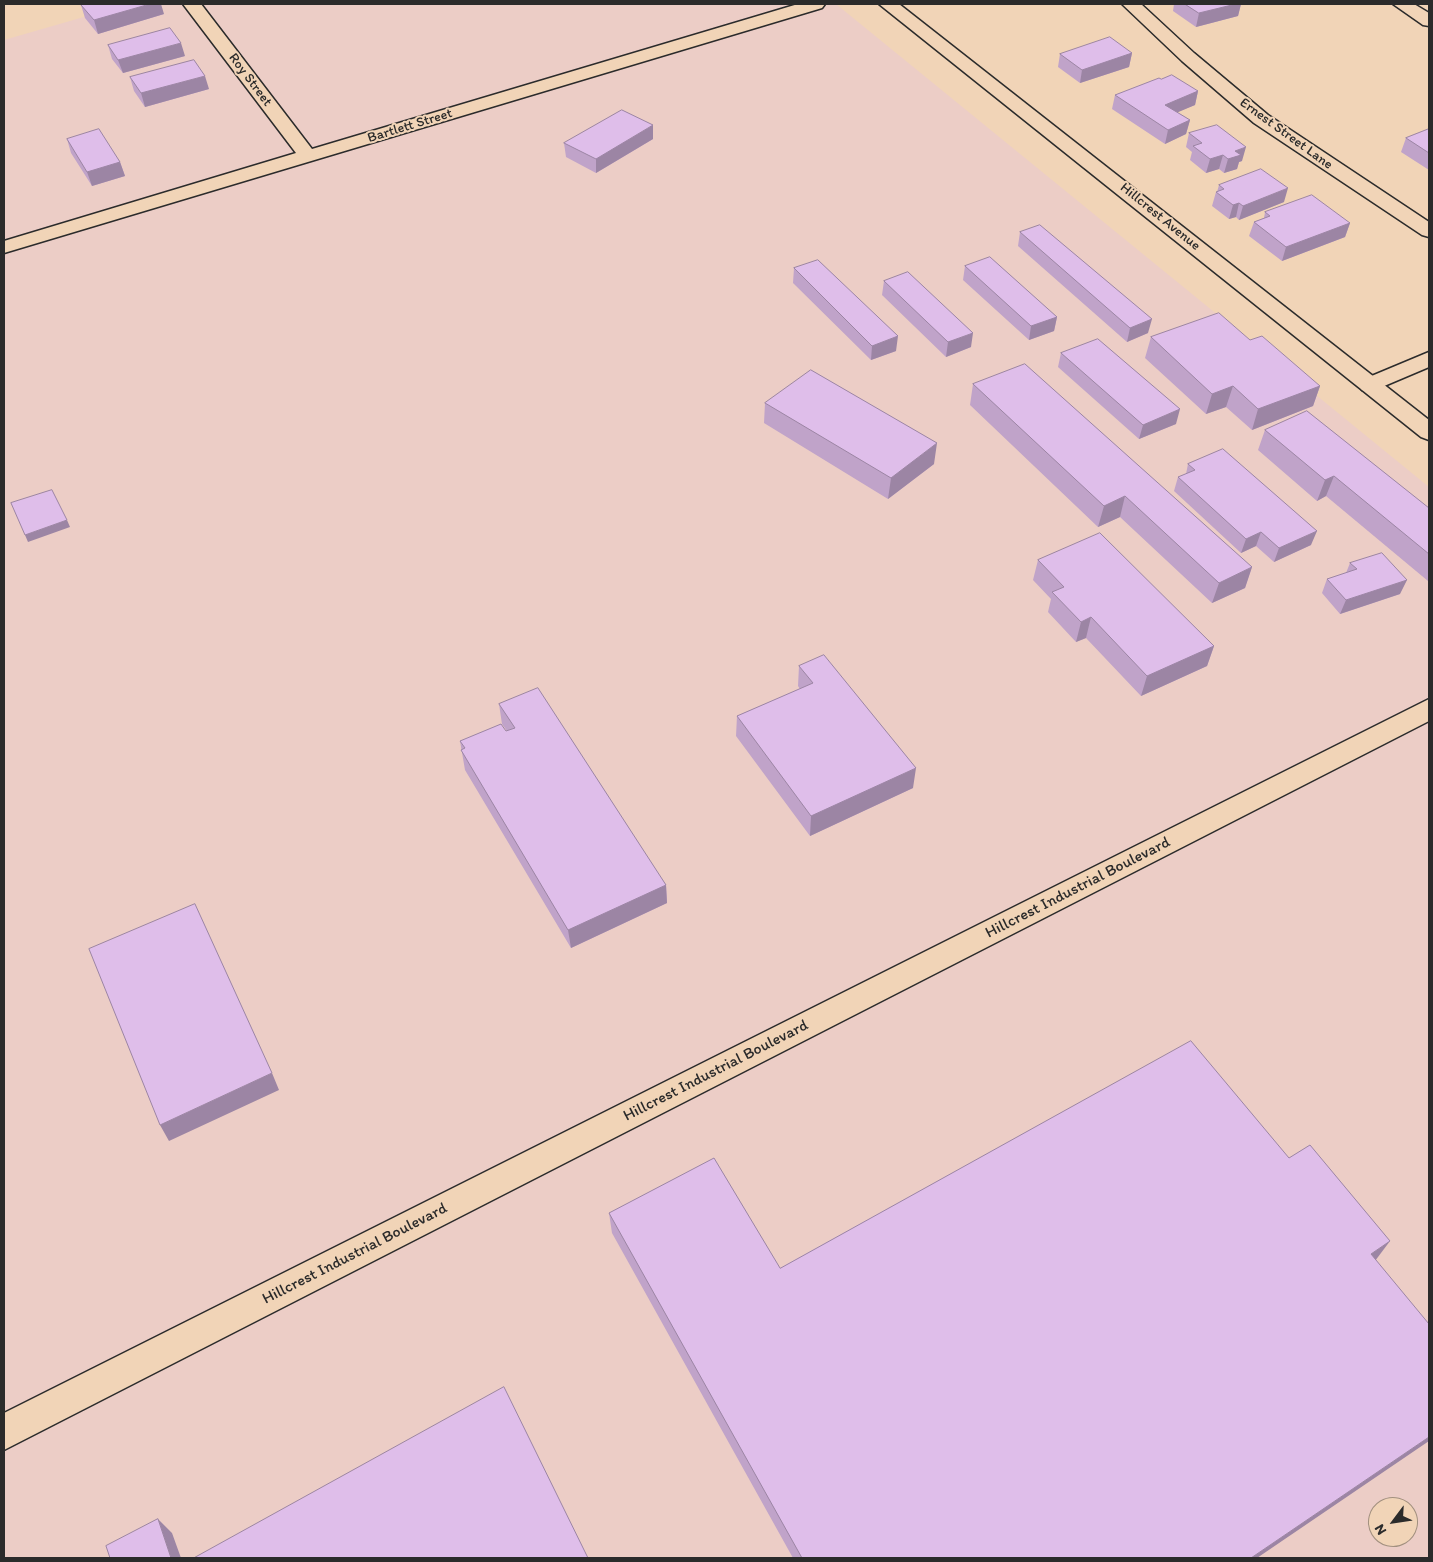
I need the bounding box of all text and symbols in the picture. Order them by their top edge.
street label: Roy Street [225,50,275,110]
street label: Ernest Street Lane [1236,95,1336,173]
street label: Bartlett Street [366,105,454,147]
street label: Hillcrest Avenue [1116,180,1204,254]
street label: Hillcrest Industrial Boulevard [982,833,1174,943]
street label: Hillcrest Industrial Boulevard [620,1016,812,1126]
street label: Hillcrest Industrial Boulevard [259,1199,451,1309]
north arrow [1368,1497,1418,1547]
text: N [1371,1521,1390,1538]

